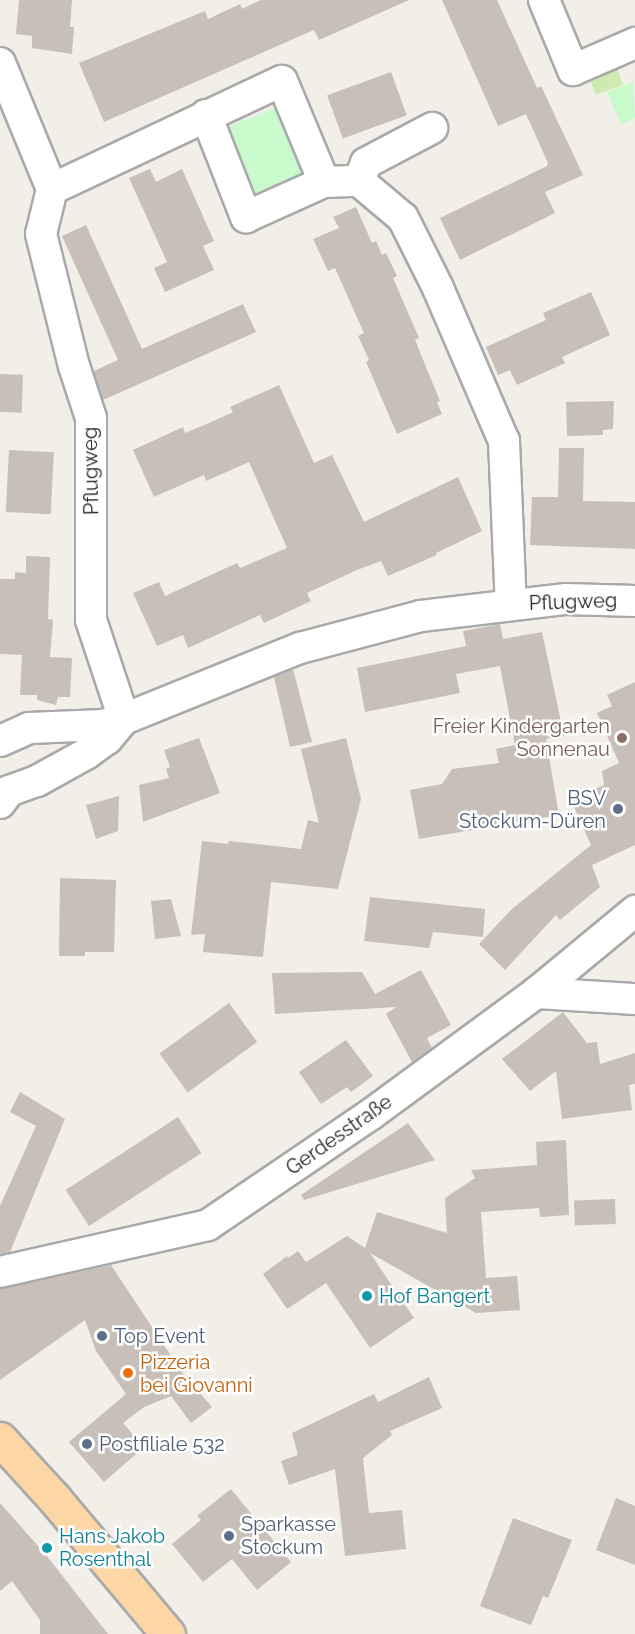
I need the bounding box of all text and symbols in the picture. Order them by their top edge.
street label: Pflugweg [78,427,104,515]
street label: Pflugweg [528,588,618,616]
place label: Freier Kindergarten Sonnenau [432,714,610,761]
marker: Freier Kindergarten Sonnenau [615,731,629,745]
place label: BSV Stockum-Düren [459,786,606,833]
marker: BSV Stockum-Düren [611,802,625,816]
street label: Gerdesstraße [281,1090,397,1180]
place label: Hof Bangert [379,1284,491,1308]
marker: Hof Bangert [360,1289,374,1303]
place label: Top Event [114,1324,205,1348]
marker: Top Event [95,1329,109,1343]
place label: Pizzeria bei Giovanni [140,1350,253,1397]
marker: Pizzeria bei Giovanni [121,1366,135,1380]
place label: Postfiliale 532 [99,1432,225,1456]
marker: Postfiliale 532 [80,1437,94,1451]
place label: Sparkasse Stockum [241,1512,336,1559]
place label: Hans Jakob Rosenthal [59,1524,166,1571]
marker: Sparkasse Stockum [222,1529,236,1543]
marker: Hans Jakob Rosenthal [40,1541,54,1555]

